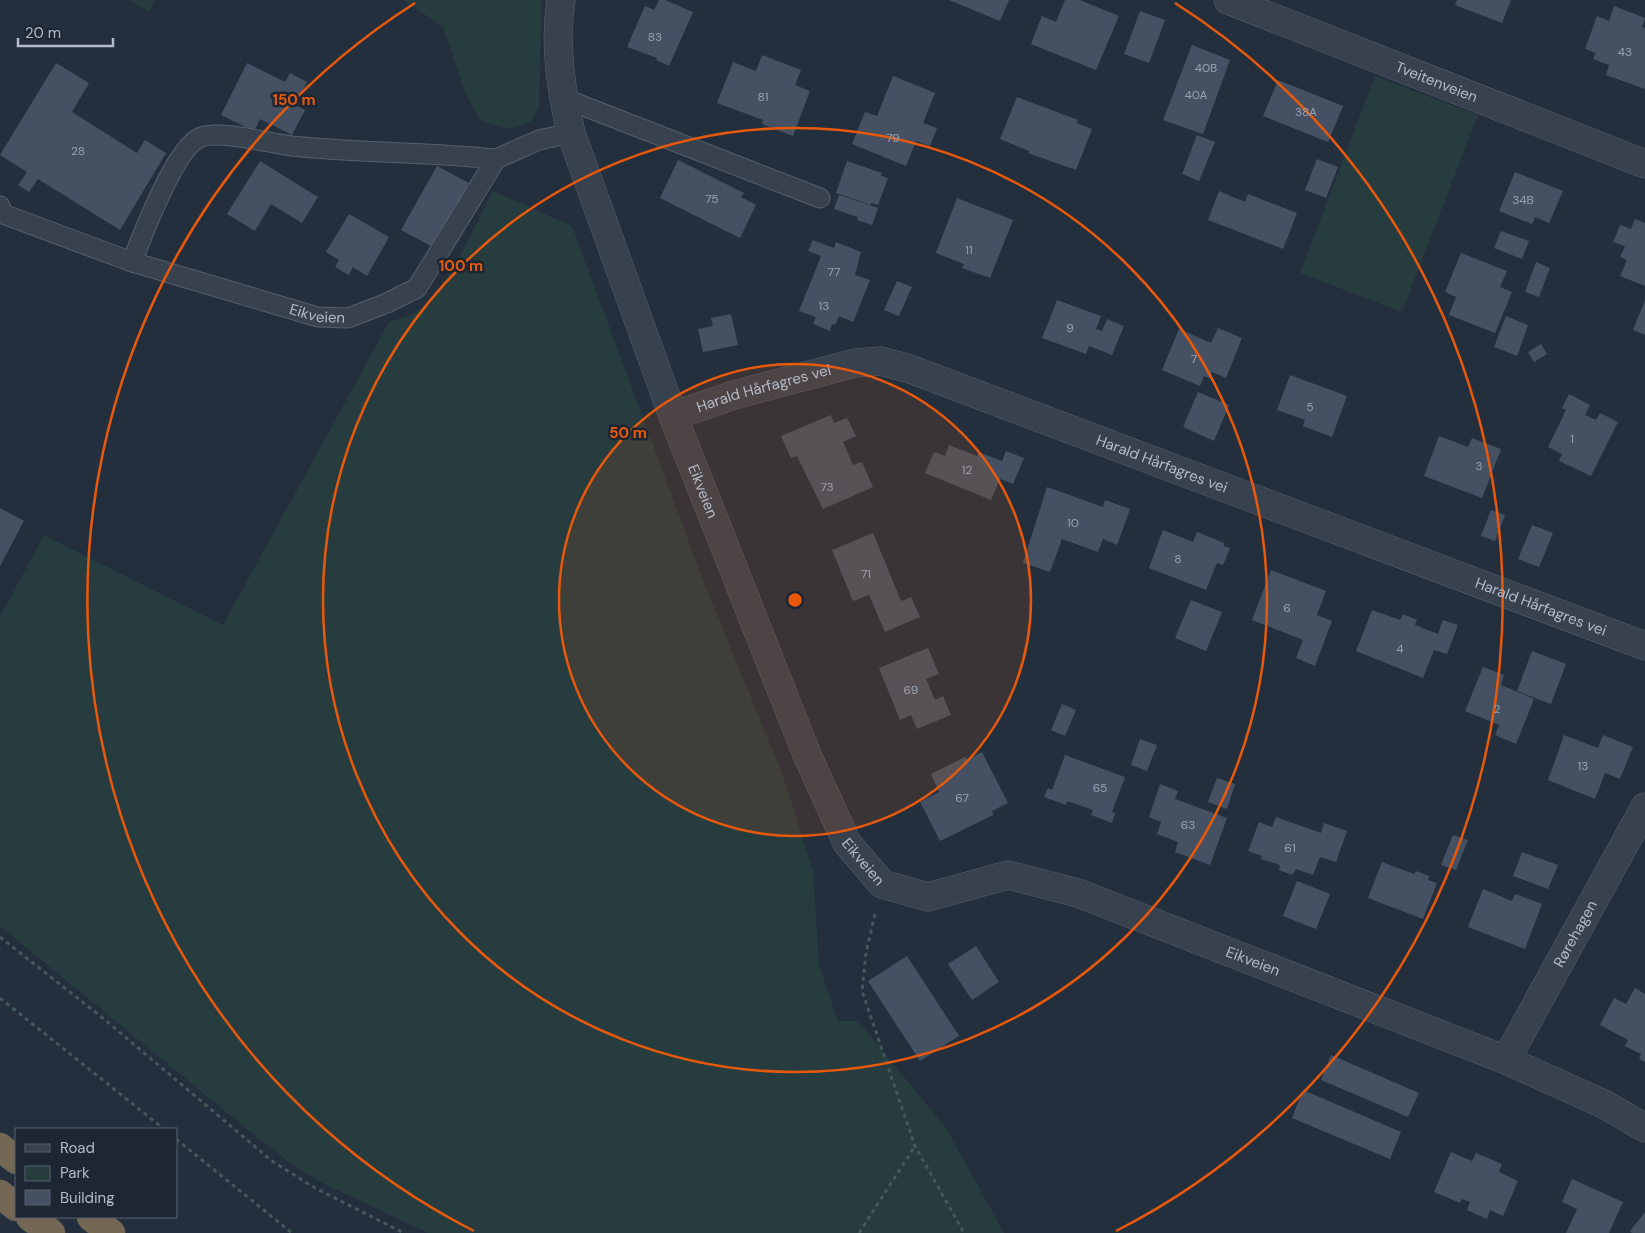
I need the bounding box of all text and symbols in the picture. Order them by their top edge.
scale bar [18,15,112,47]
text: 20 m [25,23,61,43]
house number: 83 [648,29,662,45]
house number: 43 [1618,44,1632,60]
street label: Tveitenveien [1392,57,1480,107]
house number: 40B [1195,60,1217,76]
house number: 40A [1185,87,1208,103]
house number: 81 [758,89,768,105]
text: 150 m [273,90,316,110]
house number: 38A [1295,104,1317,120]
house number: 79 [886,130,900,146]
house number: 28 [71,143,85,159]
house number: 75 [705,191,719,207]
house number: 34B [1512,192,1534,208]
house number: 11 [965,242,973,258]
text: 100 m [439,256,483,276]
house number: 77 [828,264,840,280]
house number: 13 [819,298,829,314]
street label: Eikveien [287,299,345,328]
house number: 9 [1066,320,1074,336]
house number: 7 [1191,351,1197,367]
street label: Harald Hårfagres vei [694,360,833,417]
house number: 5 [1306,399,1314,415]
text: 50 m [609,423,647,443]
street label: Harald Hårfagres vei [1093,430,1231,498]
house number: 1 [1570,431,1574,447]
house number: 3 [1475,458,1483,474]
street label: Eikveien [683,461,723,521]
house number: 12 [962,462,972,478]
house number: 73 [820,479,834,495]
house number: 10 [1067,515,1079,531]
house number: 8 [1174,551,1182,567]
house number: 71 [861,566,871,582]
street label: Harald Hårfagres vei [1472,573,1610,641]
centre of rings [786,591,804,609]
house number: 6 [1283,600,1291,616]
house number: 4 [1396,641,1404,657]
house number: 69 [904,682,918,698]
house number: 2 [1494,701,1501,717]
house number: 13 [1578,758,1588,774]
house number: 65 [1093,780,1107,796]
house number: 67 [955,790,969,806]
house number: 63 [1181,817,1195,833]
street label: Eikveien [837,834,889,890]
house number: 61 [1284,840,1296,856]
street label: Rørehagen [1549,897,1602,971]
street label: Eikveien [1223,942,1283,981]
legend [15,1128,178,1218]
text: Road [60,1138,95,1158]
text: Park [60,1163,90,1183]
text: Building [60,1188,115,1208]

